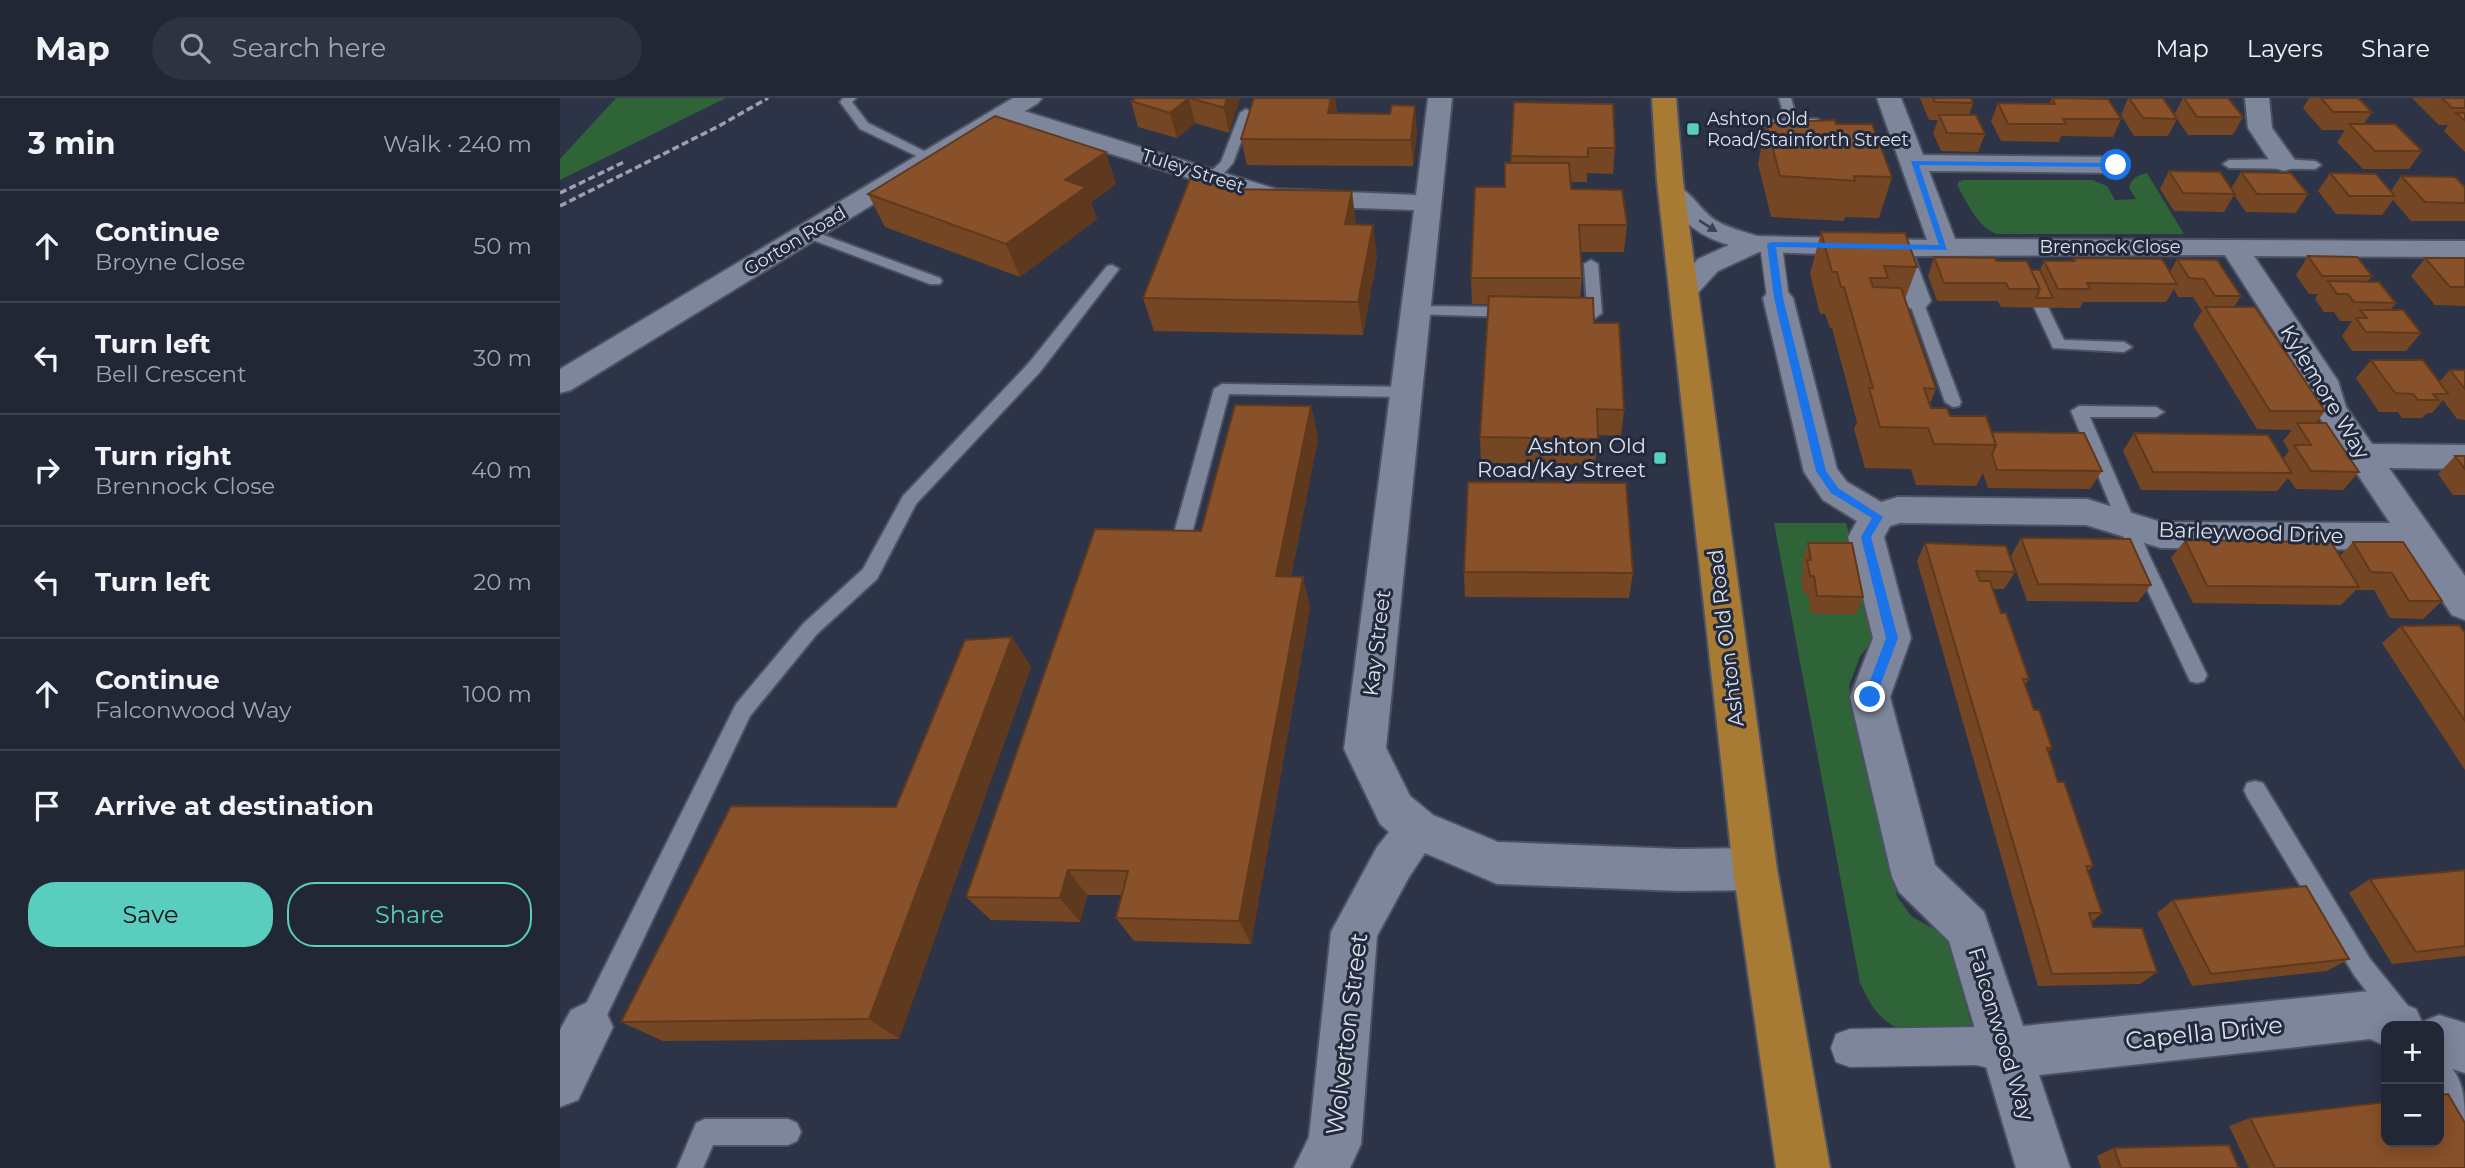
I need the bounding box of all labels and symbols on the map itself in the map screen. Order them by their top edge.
place label: Ashton Old Road/Stainforth Street [1707,108,1909,151]
marker: Ashton Old Road/Stainforth Street [1685,121,1701,137]
street label: Tuley Street [1139,144,1247,198]
route start [2100,149,2131,180]
street label: Gorton Road [740,202,850,280]
one-way arrow [1699,220,1718,232]
street label: Brennock Close [2039,236,2181,258]
street label: Kylemore Way [2276,320,2376,464]
place label: Ashton Old Road/Kay Street [1477,433,1646,482]
marker: Ashton Old Road/Kay Street [1652,450,1668,466]
street label: Barleywood Drive [2158,517,2344,548]
street label: Ashton Old Road [1702,548,1749,728]
street label: Kay Street [1358,588,1395,698]
route end [1854,681,1885,712]
street label: Wolverton Street [1320,931,1373,1137]
street label: Falconwood Way [1963,944,2040,1124]
street label: Capella Drive [2124,1010,2284,1055]

